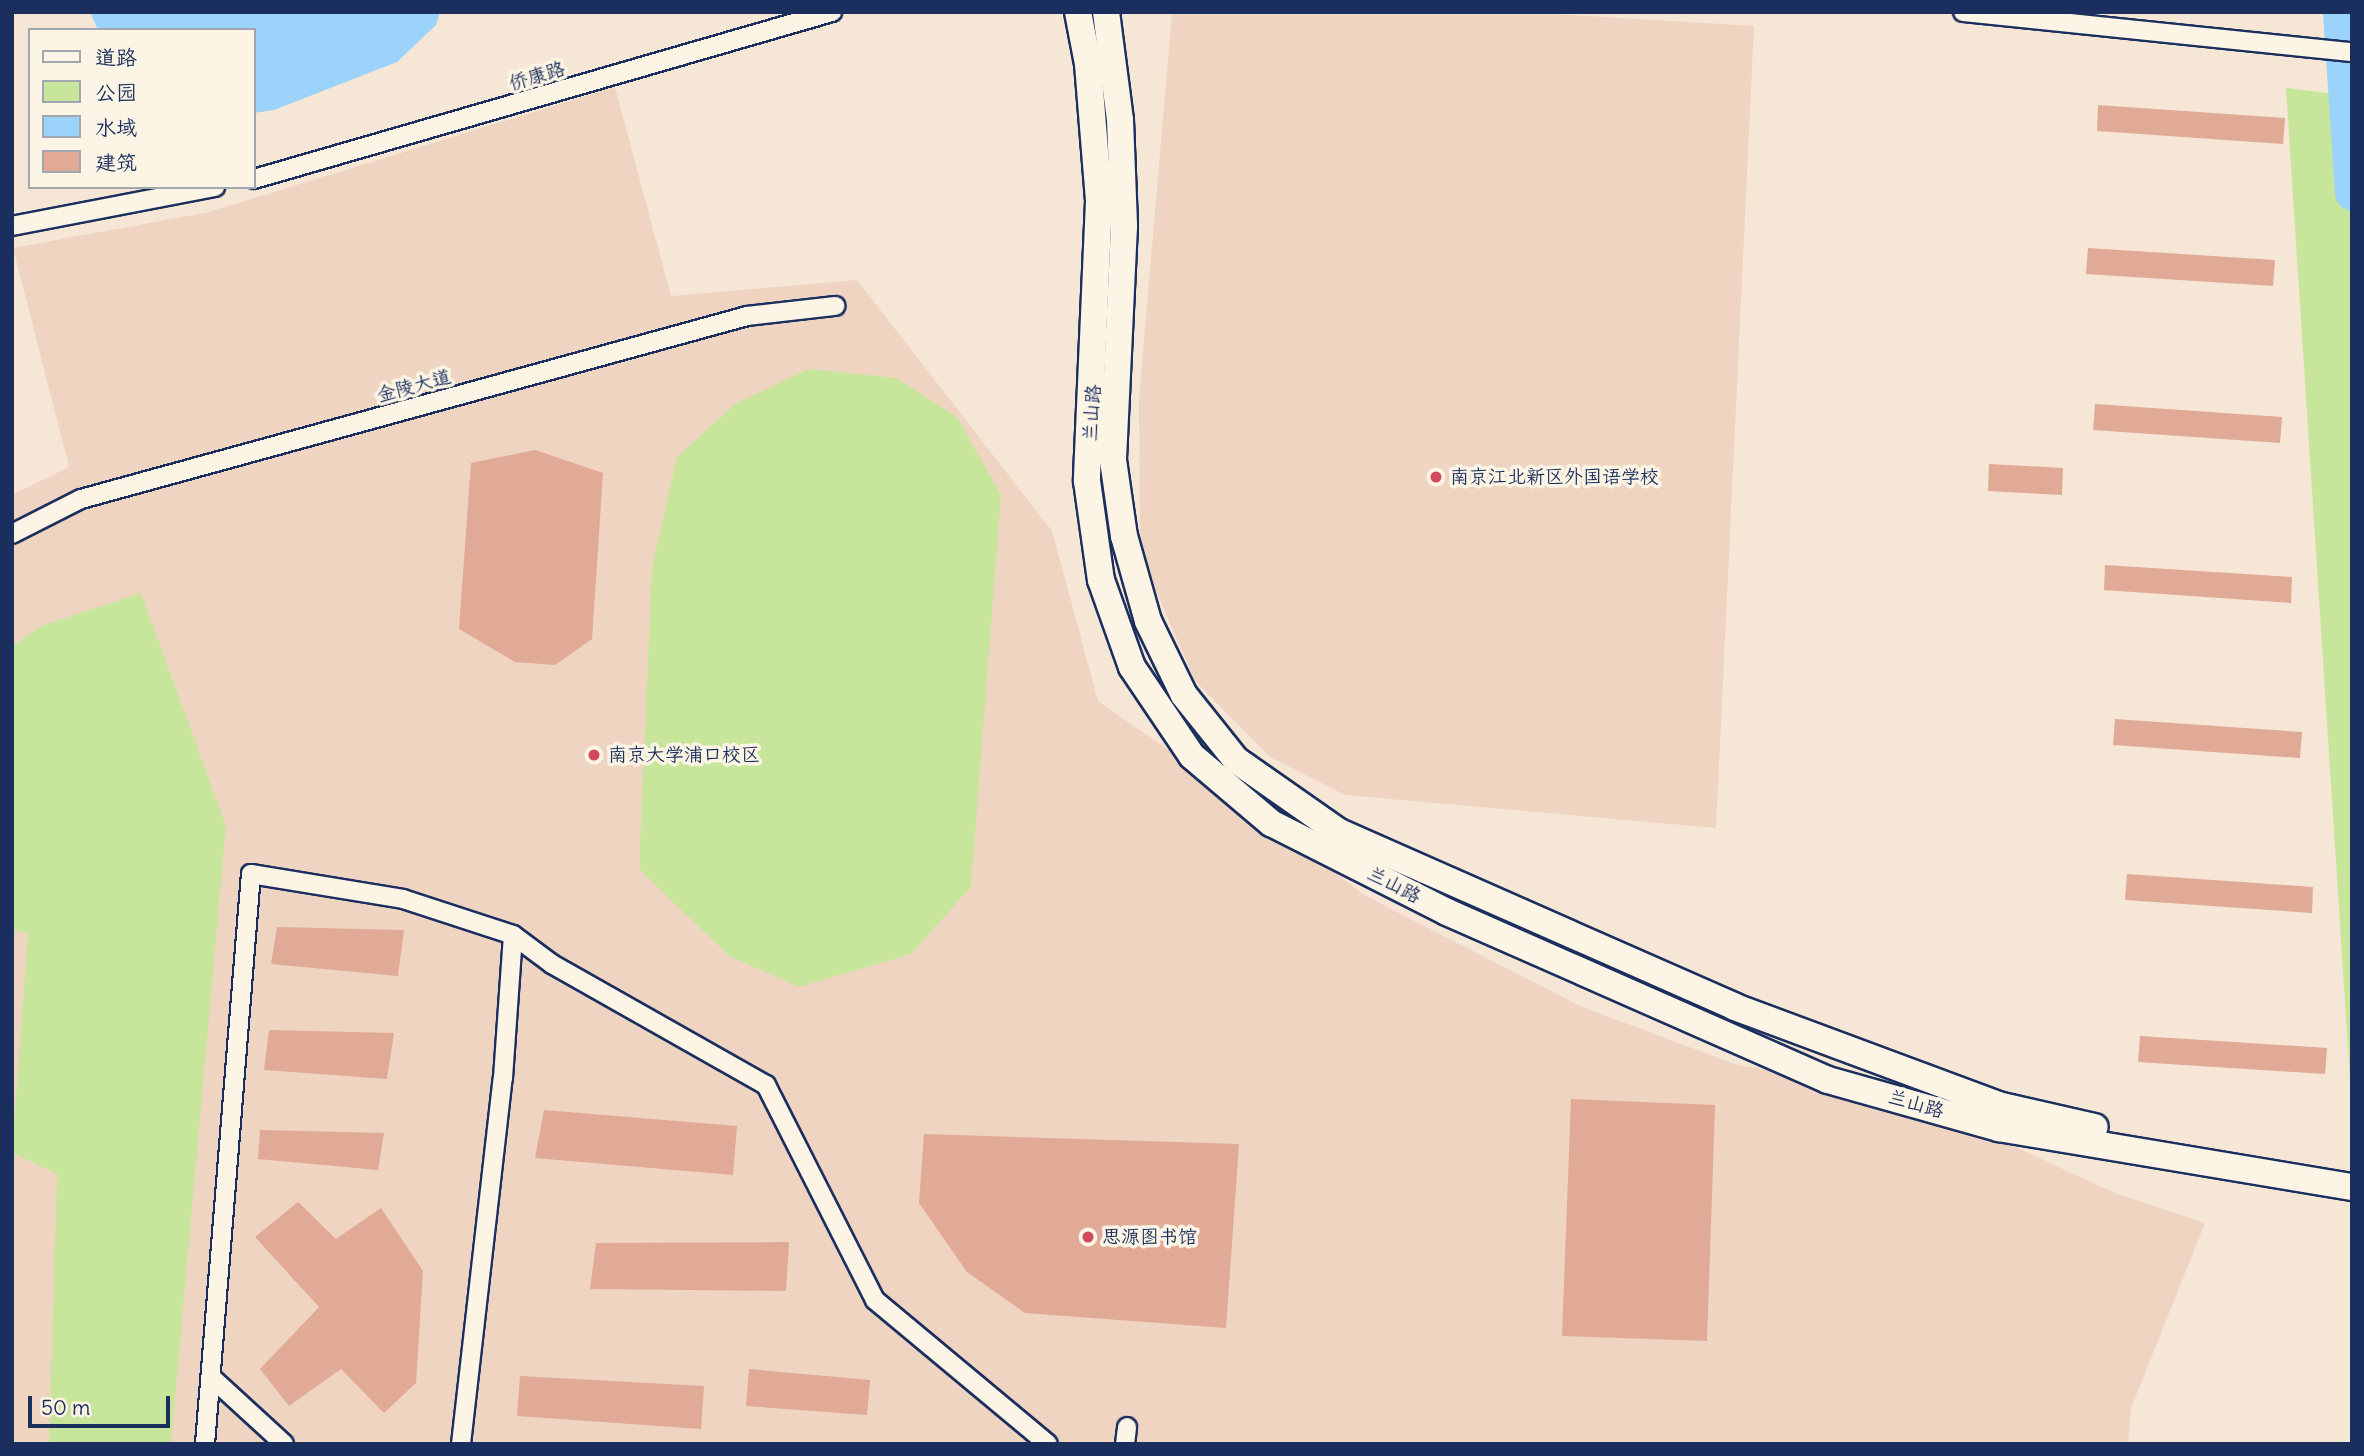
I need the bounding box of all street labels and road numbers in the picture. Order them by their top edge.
street label: 侨康路 [506,57,568,95]
street label: 金陵大道 [374,365,454,407]
street label: 兰山路 [1079,384,1105,442]
street label: 兰山路 [1363,862,1425,908]
street label: 兰山路 [1885,1085,1947,1123]

